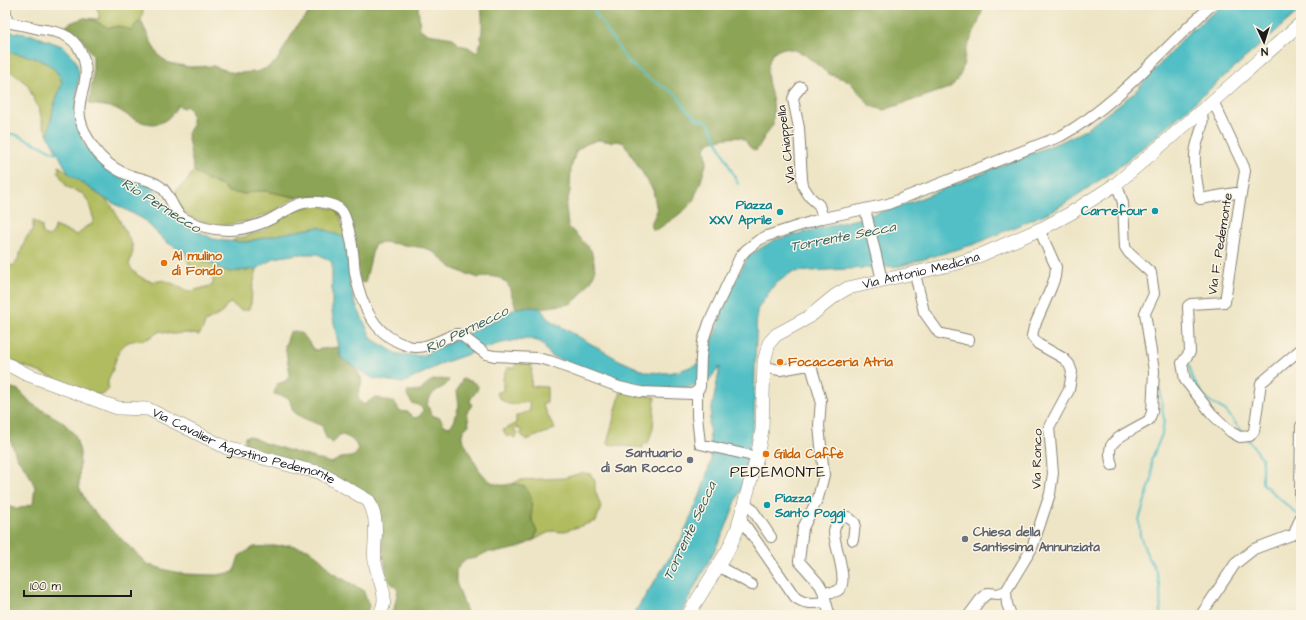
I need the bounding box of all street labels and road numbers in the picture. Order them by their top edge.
street label: Via Chiappella [772,104,800,184]
street label: Via F. Pedemonte [1203,192,1237,296]
street label: Via Antonio Medicina [861,247,983,293]
street label: Via Cavalier Agostino Pedemonte [149,403,339,489]
street label: Via Ronco [1027,428,1047,489]

